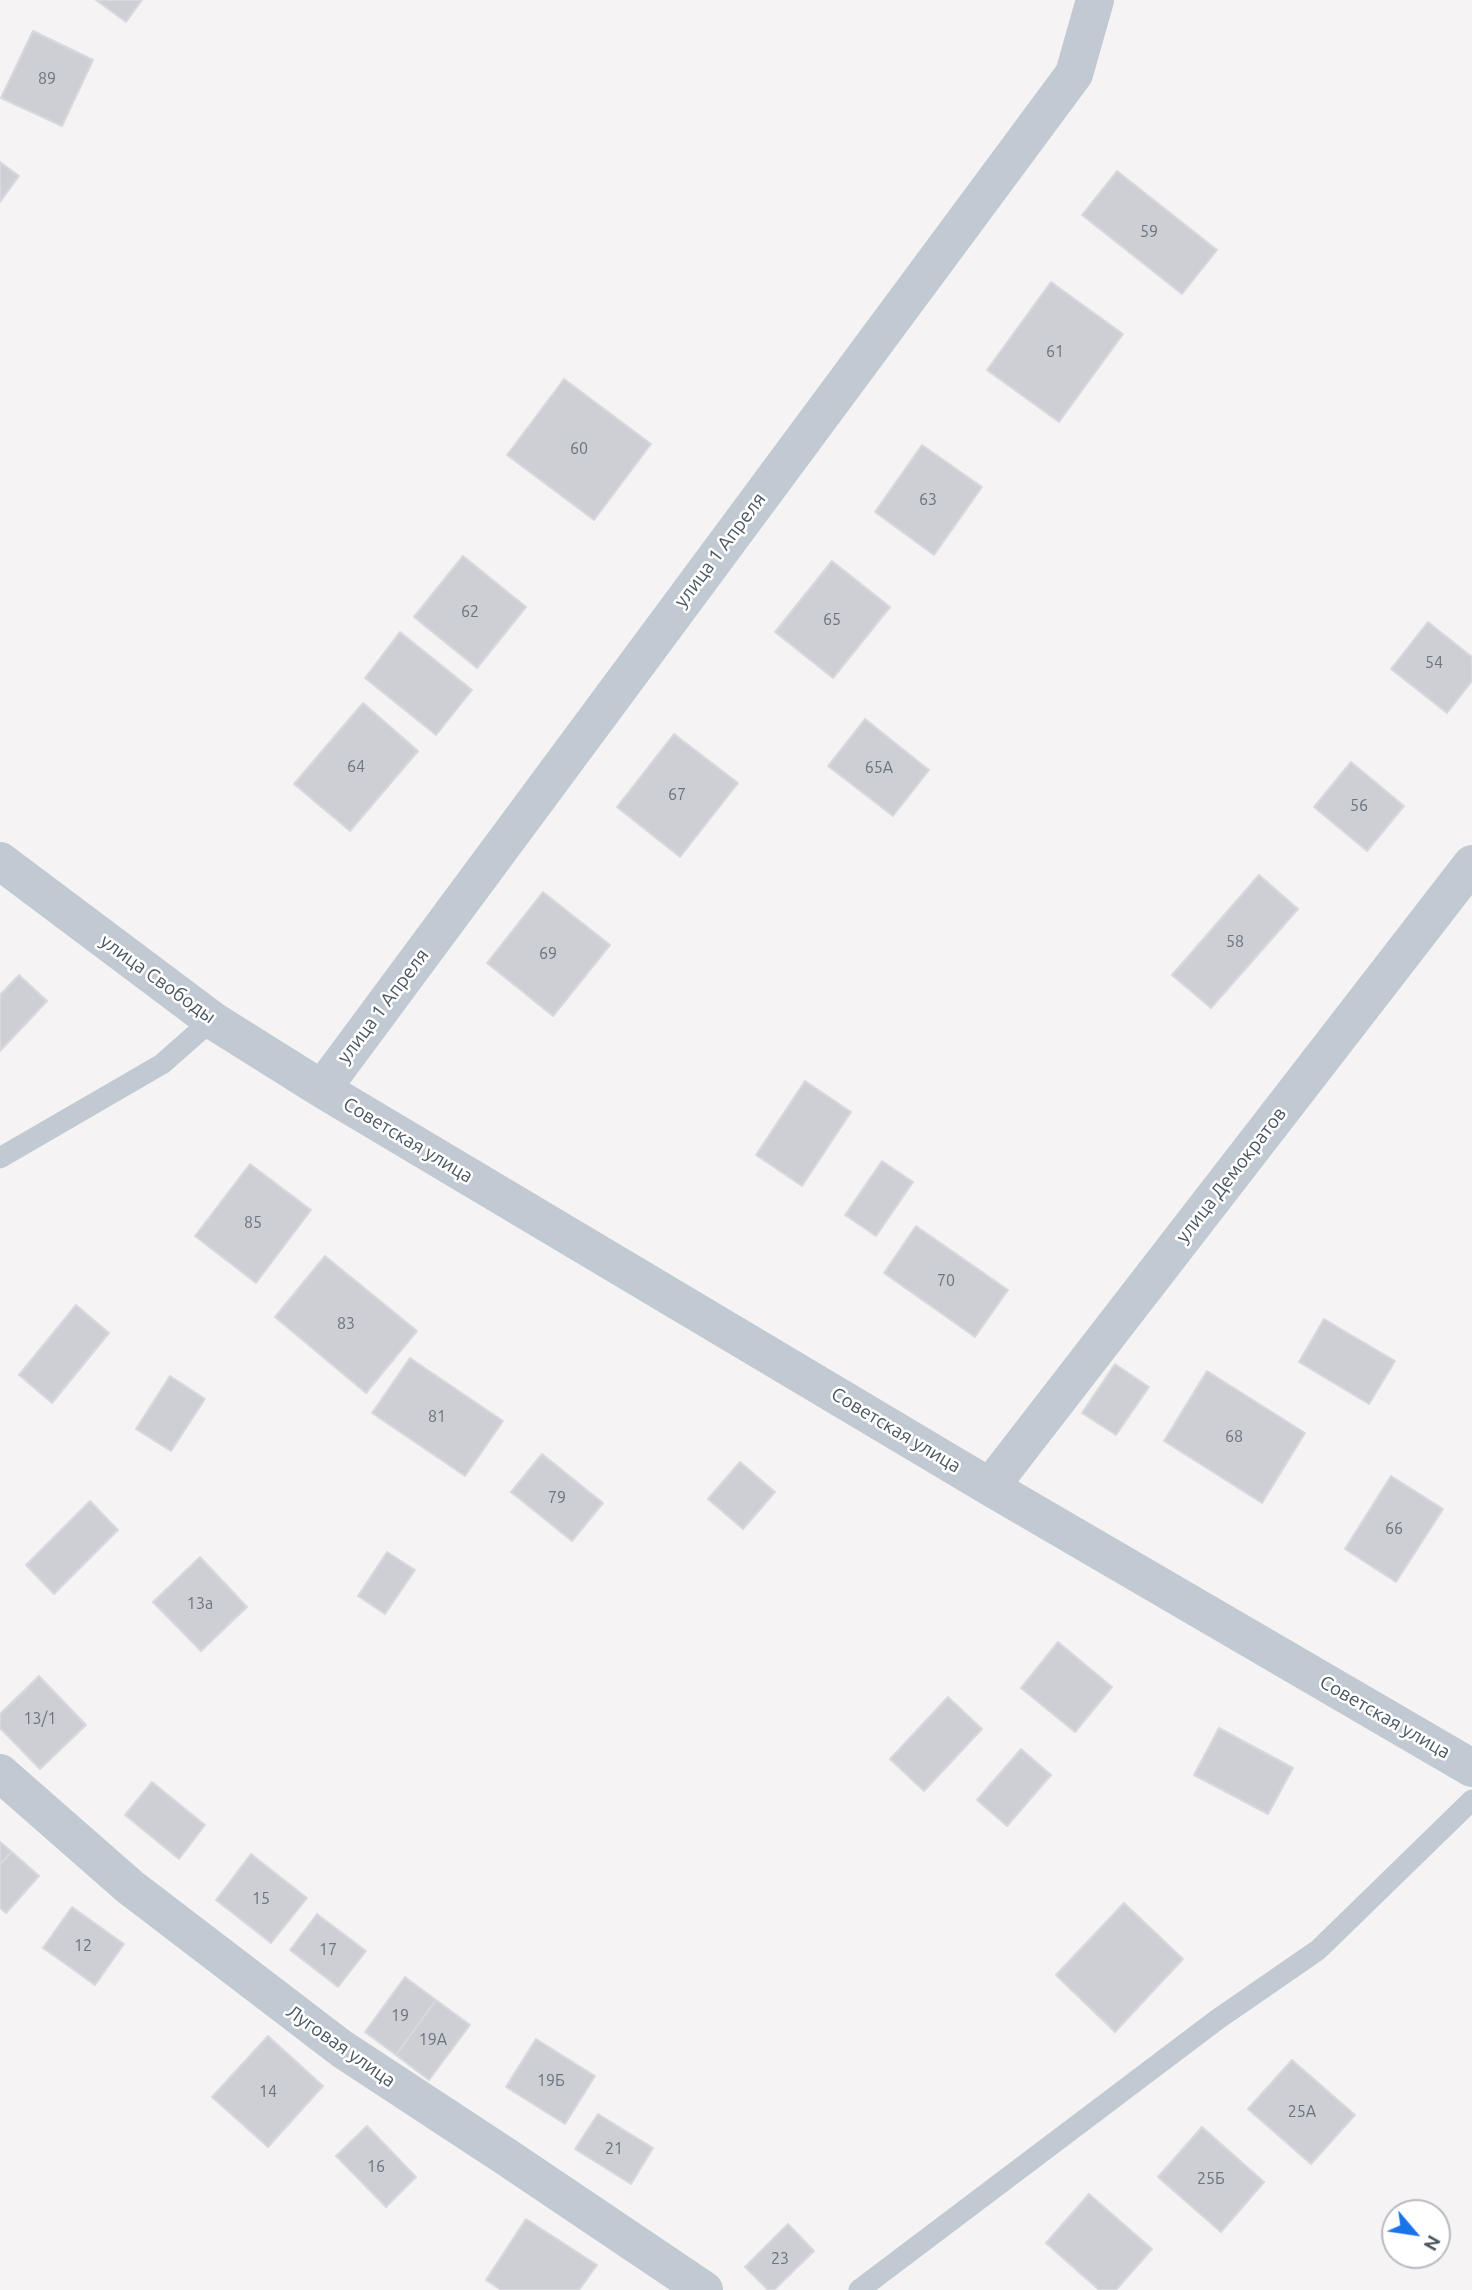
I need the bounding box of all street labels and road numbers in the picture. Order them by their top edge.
street label: улица 1 Апреля [669,488,771,612]
street label: улица Свободы [96,929,220,1029]
street label: улица 1 Апреля [332,944,434,1068]
street label: Советская улица [339,1092,477,1188]
street label: улица Демократов [1171,1103,1291,1247]
street label: Советская улица [827,1382,965,1478]
street label: Советская улица [1316,1670,1454,1764]
street label: Луговая улица [282,2000,400,2092]

